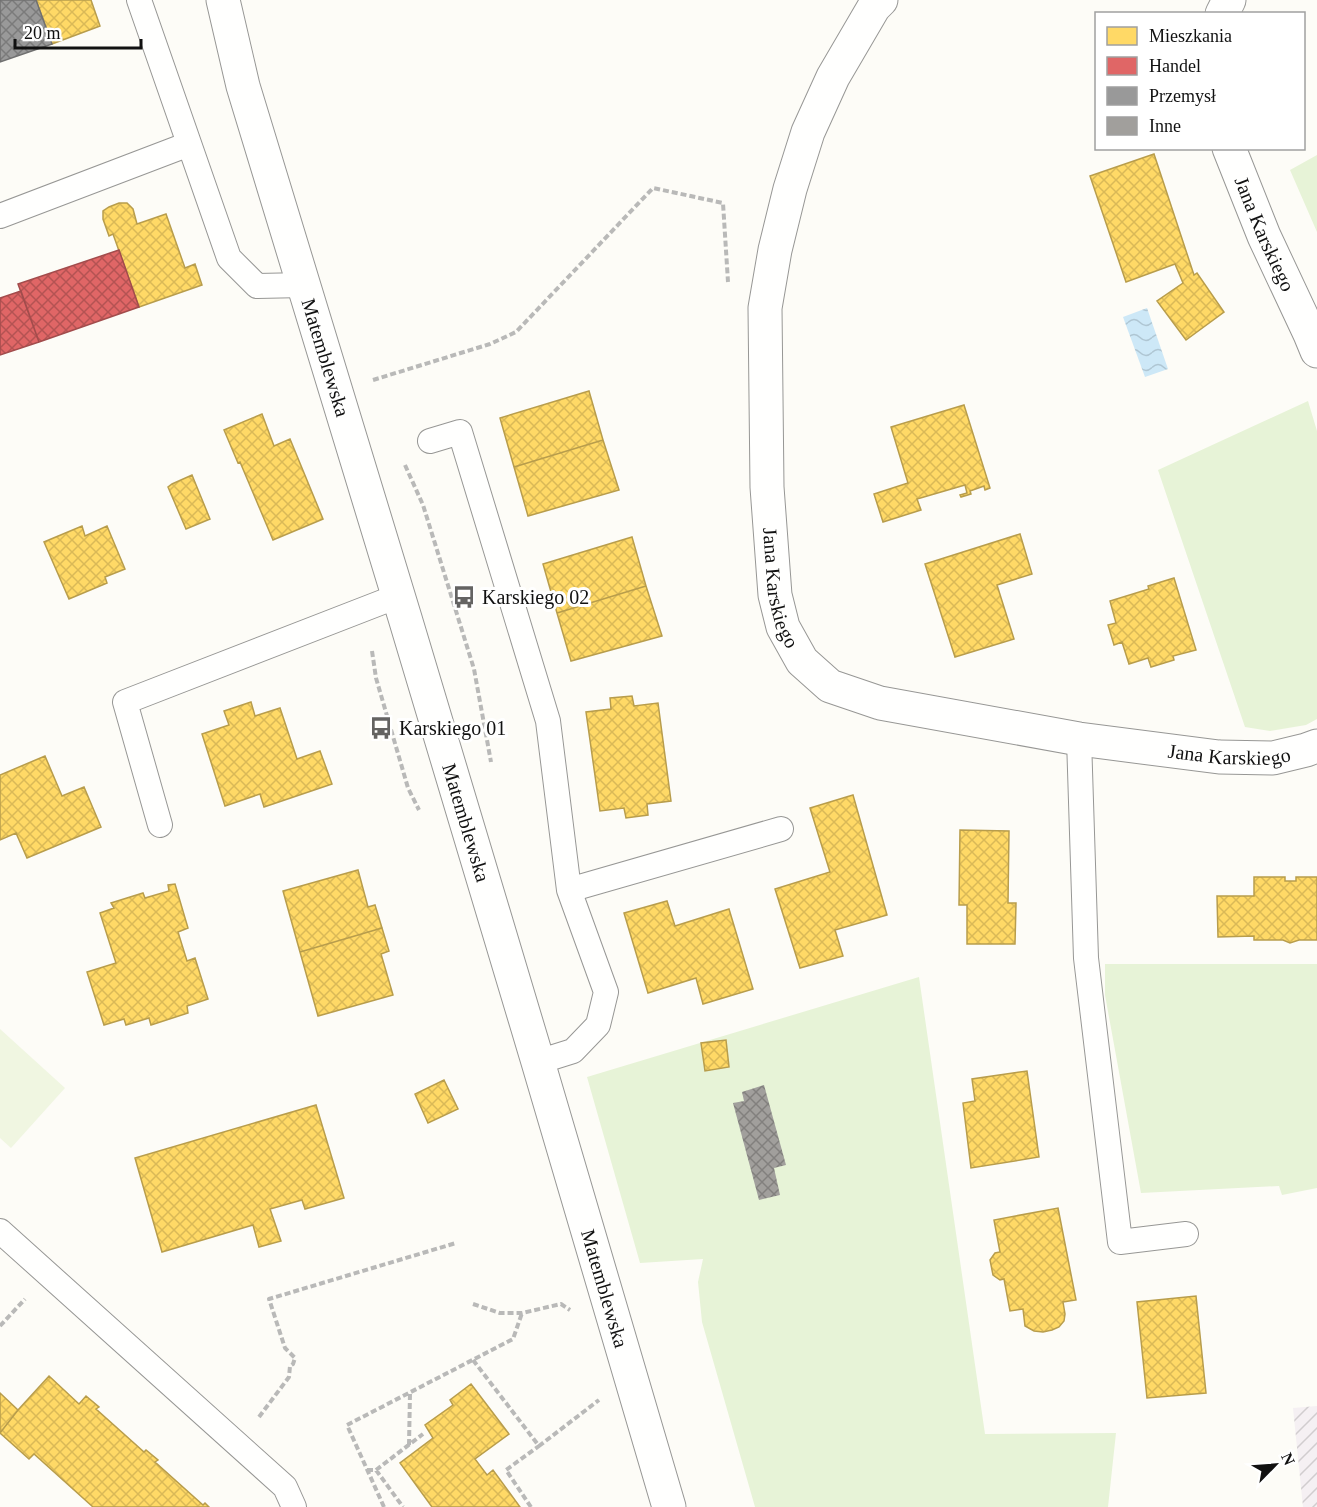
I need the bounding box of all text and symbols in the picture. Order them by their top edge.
scale bar [15,12,141,50]
legend [1095,12,1305,150]
text: 20 m [24,23,61,43]
text: Mieszkania [1149,26,1232,46]
text: Handel [1149,56,1201,76]
text: Przemysł [1149,86,1216,106]
text: Inne [1149,116,1181,136]
street label: Jana Karskiego [1230,173,1299,295]
street label: Matemblewska [297,296,354,419]
street label: Jana Karskiego [759,527,803,652]
bus stop icon: Karskiego 02 [451,584,477,610]
place label: Karskiego 02 [482,586,589,609]
bus stop icon: Karskiego 01 [368,715,394,741]
place label: Karskiego 01 [399,717,506,740]
street label: Jana Karskiego [1167,740,1293,770]
street label: Matemblewska [438,761,494,884]
street label: Matemblewska [577,1227,633,1350]
north arrow [1245,1435,1305,1495]
text: N [1278,1450,1298,1468]

